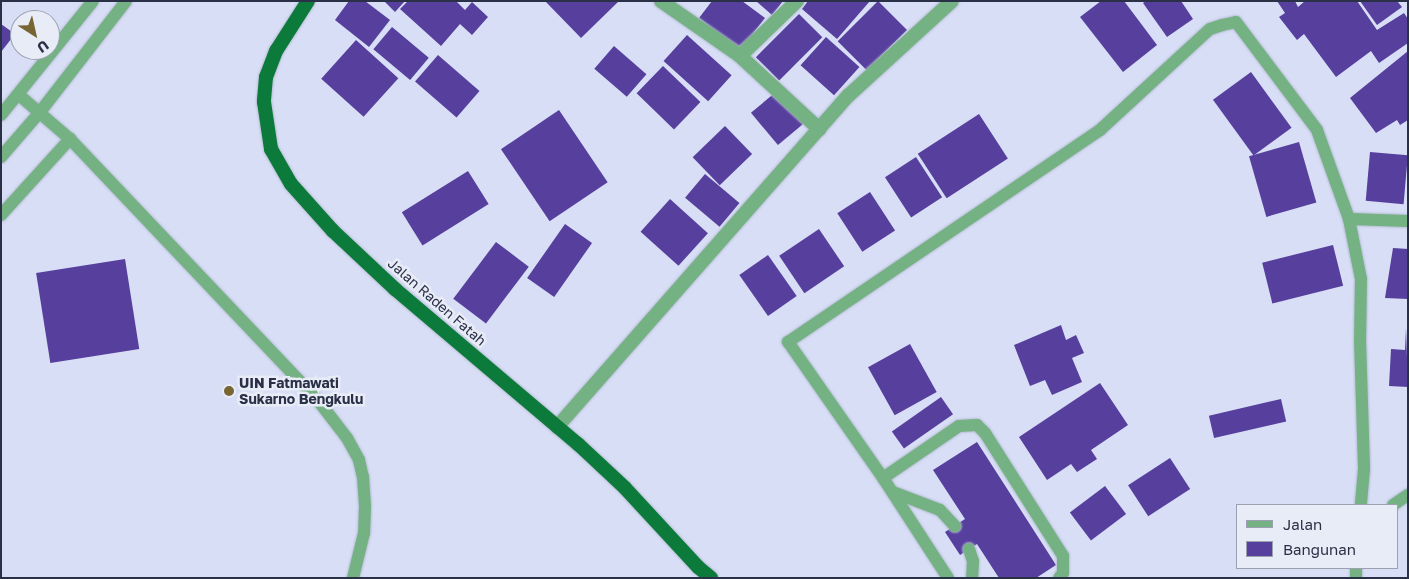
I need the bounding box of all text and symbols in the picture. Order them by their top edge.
north arrow [10,10,60,60]
text: U [34,37,52,57]
street label: Jalan Raden Fatah [385,255,489,349]
place label: UIN Fatmawati Sukarno Bengkulu [239,375,363,408]
marker: UIN Fatmawati Sukarno Bengkulu [223,385,235,397]
legend [1236,504,1399,569]
text: Jalan [1283,515,1322,533]
text: Bangunan [1283,540,1356,558]

